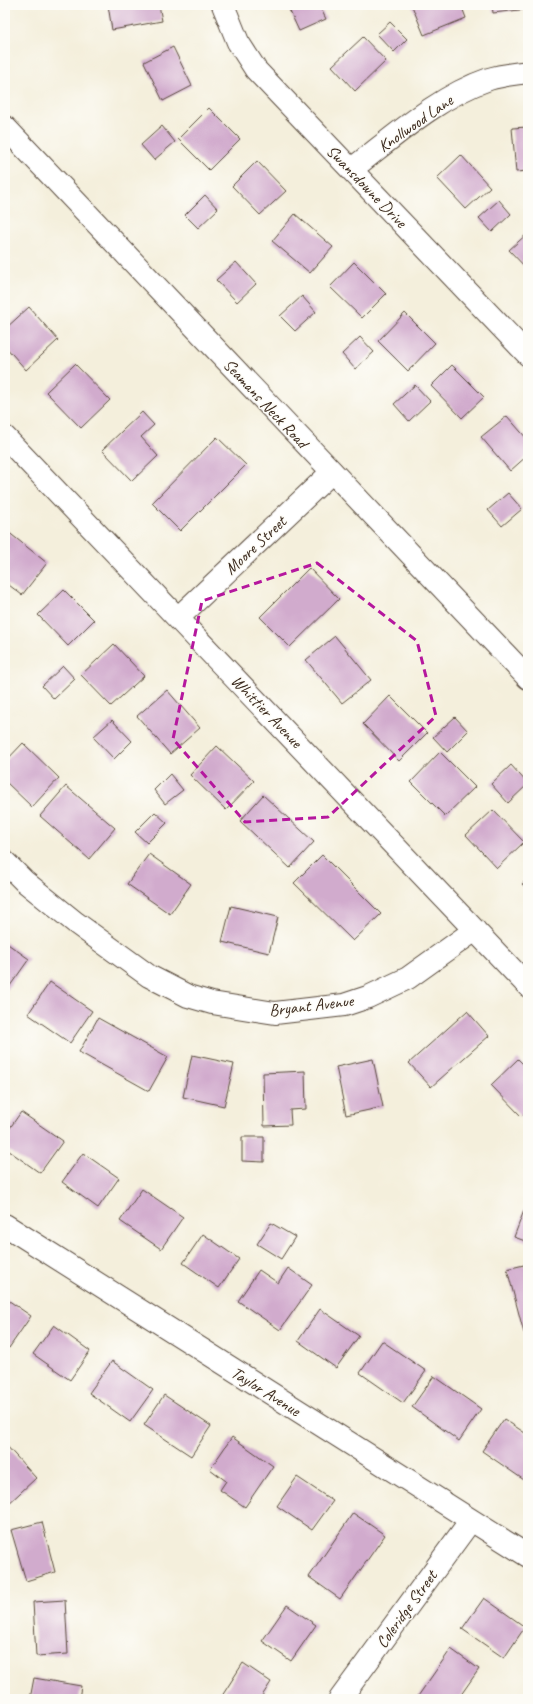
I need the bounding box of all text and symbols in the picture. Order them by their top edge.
street label: Knollwood Lane [374,89,458,157]
street label: Swansdowne Drive [322,141,412,233]
street label: Seamans Neck Road [219,354,314,454]
street label: Moore Street [220,510,292,579]
street label: Whittier Avenue [227,671,308,753]
street label: Bryant Avenue [268,990,356,1021]
street label: Taylor Avenue [227,1362,305,1422]
street label: Coleridge Street [371,1564,443,1652]

